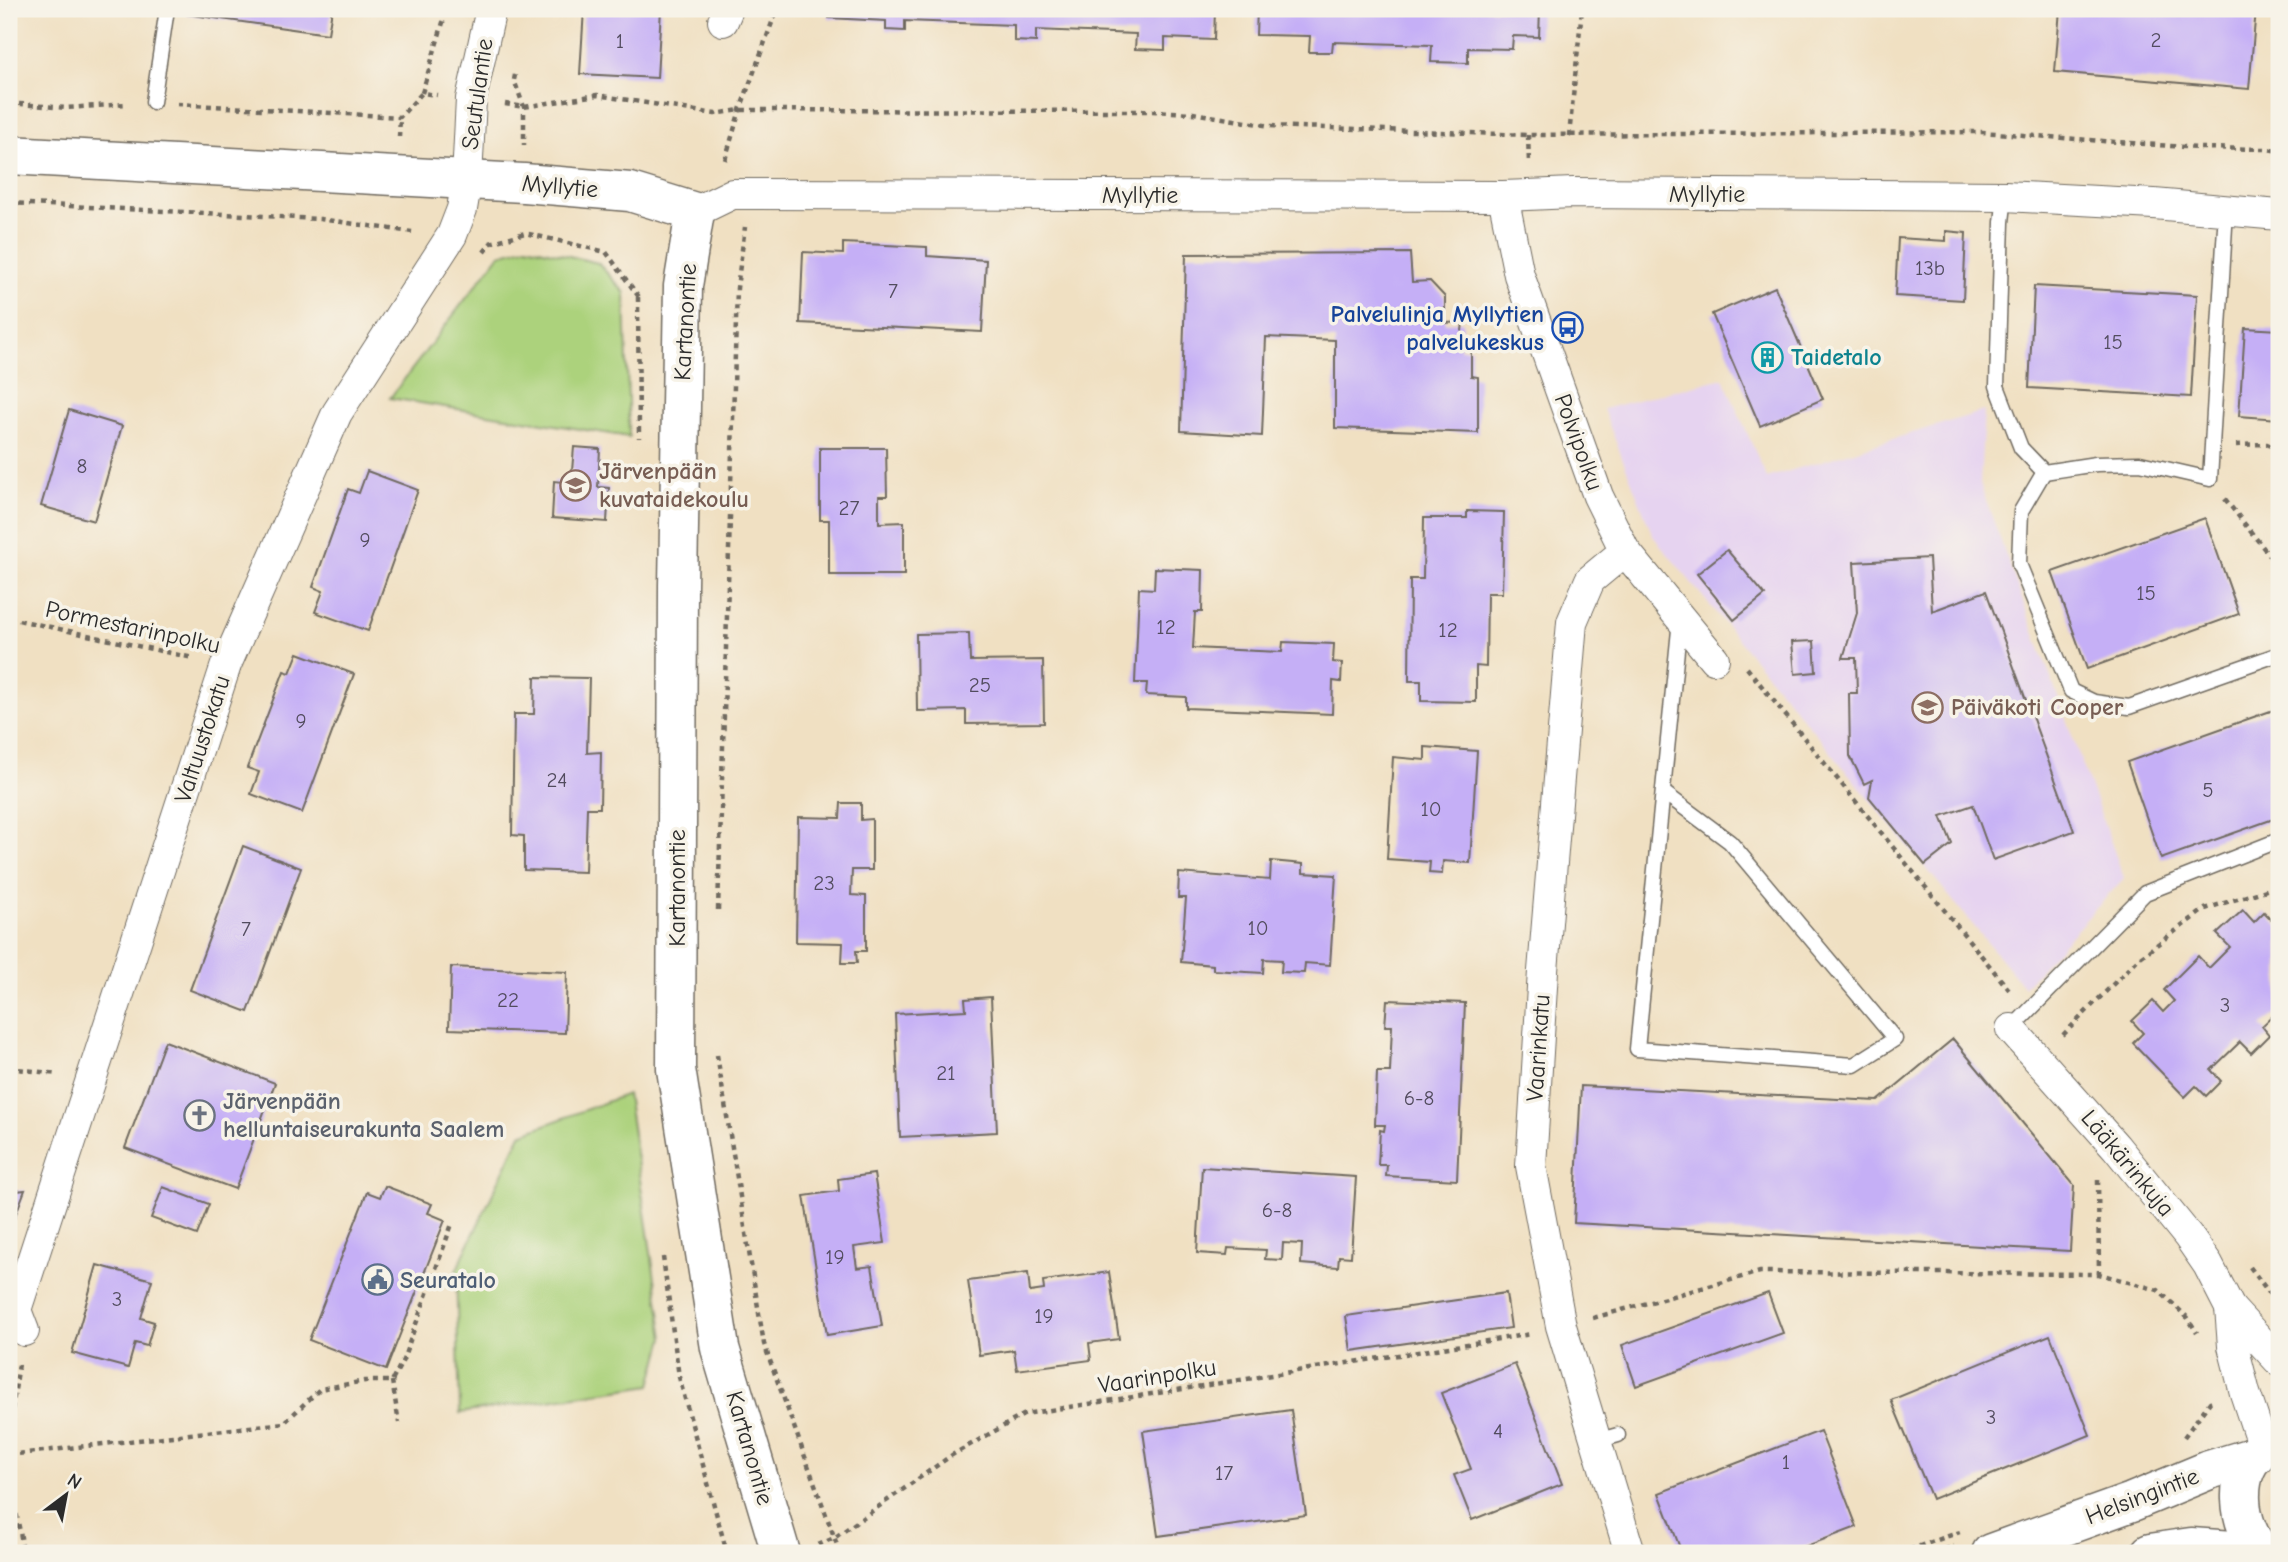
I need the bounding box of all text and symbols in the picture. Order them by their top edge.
house number: 2 [2151,28,2161,52]
house number: 1 [616,29,624,53]
street label: Seutulantie [455,37,499,151]
street label: Myllytie [521,169,599,203]
street label: Myllytie [1669,180,1745,208]
street label: Myllytie [1102,181,1178,209]
house number: 13b [1915,256,1945,280]
street label: Kartanontie [668,263,702,381]
house number: 7 [888,279,898,303]
place label: Palvelulinja Myllytien palvelukeskus [1330,300,1544,356]
bus stop icon: Palvelulinja Myllytien palvelukeskus [1550,311,1584,345]
house number: 15 [2103,330,2123,354]
building icon: Taidetalo [1751,340,1785,374]
place label: Taidetalo [1791,343,1882,371]
street label: Polvipolku [1549,390,1609,494]
house number: 8 [77,454,87,478]
place label: Järvenpään kuvataidekoulu [599,457,749,513]
school or university icon: Järvenpään kuvataidekoulu [559,468,593,502]
house number: 27 [839,496,860,520]
house number: 9 [359,528,371,552]
house number: 15 [2136,581,2156,605]
street label: Pormestarinpolku [43,595,223,659]
house number: 12 [1156,615,1176,639]
house number: 12 [1438,618,1458,642]
street label: Valtuustokatu [168,672,236,806]
house number: 25 [969,673,991,697]
school or university icon: Päiväkoti Cooper [1911,690,1945,724]
place label: Päiväkoti Cooper [1951,693,2124,721]
house number: 9 [295,709,307,733]
house number: 24 [546,768,568,792]
house number: 5 [2202,778,2214,802]
house number: 10 [1420,797,1442,821]
street label: Kartanontie [663,829,691,947]
house number: 23 [813,871,835,895]
house number: 10 [1247,916,1269,940]
house number: 7 [241,917,251,941]
house number: 22 [497,988,519,1012]
house number: 3 [2220,993,2230,1017]
street label: Vaarinkatu [1520,994,1556,1102]
house number: 21 [936,1061,956,1085]
house number: 6-8 [1404,1086,1434,1110]
place label: Järvenpään helluntaiseurakunta Saalem [223,1087,504,1143]
church icon: Järvenpään helluntaiseurakunta Saalem [183,1098,217,1132]
street label: Lääkärinkuja [2075,1104,2181,1222]
house number: 6-8 [1262,1198,1292,1222]
house number: 19 [825,1245,845,1269]
public building icon: Seuratalo [360,1263,394,1297]
place label: Seuratalo [400,1266,496,1294]
house number: 3 [112,1287,122,1311]
house number: 19 [1034,1304,1054,1328]
street label: Vaarinpolku [1096,1353,1218,1399]
street label: Kartanontie [720,1388,780,1508]
house number: 3 [1986,1405,1996,1429]
house number: 4 [1493,1419,1503,1443]
house number: 1 [1782,1450,1790,1474]
north arrow [32,1460,102,1530]
house number: 17 [1215,1461,1233,1485]
street label: Helsingintie [2081,1462,2203,1530]
text: N [63,1469,86,1494]

